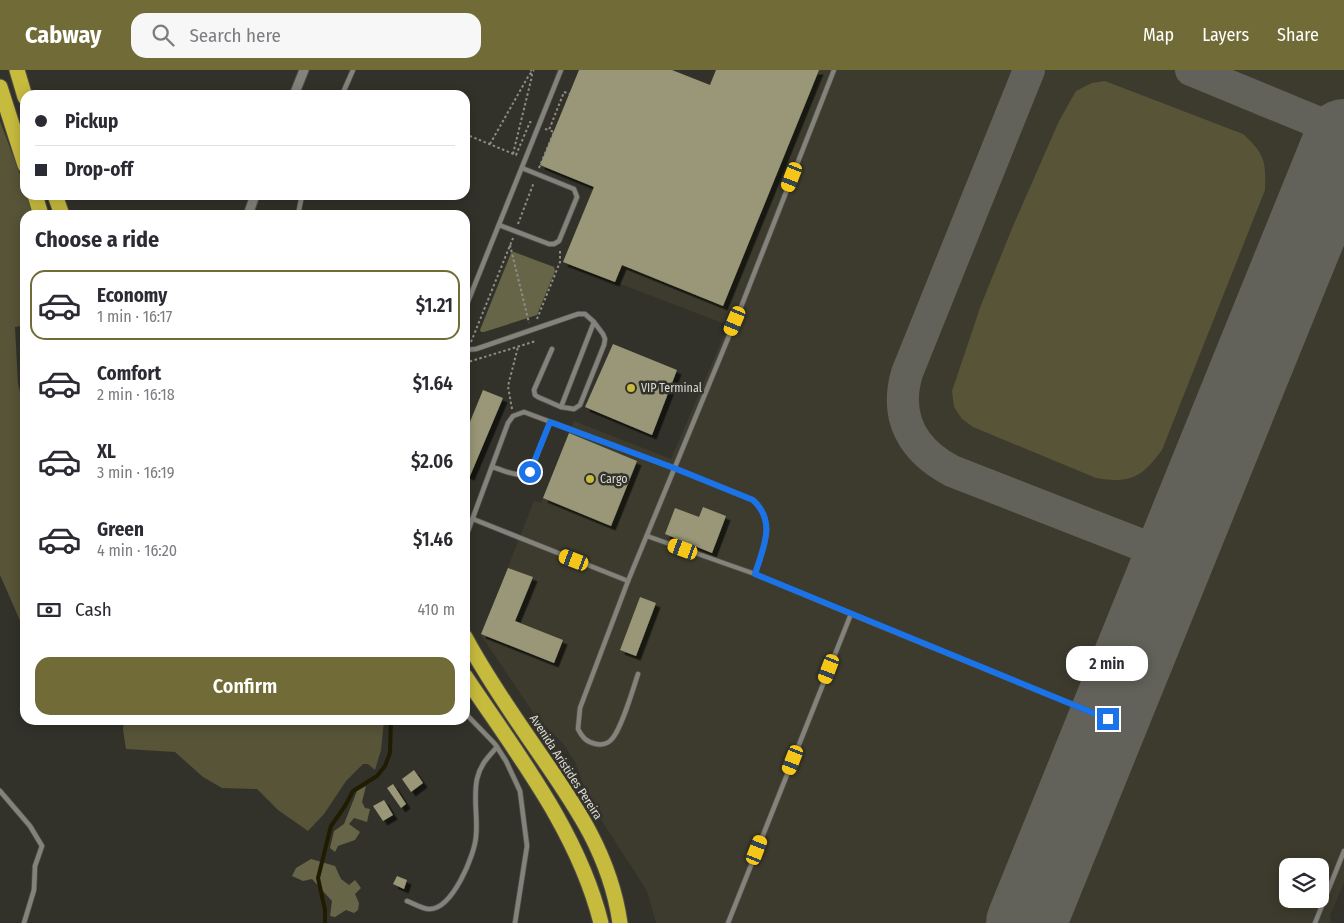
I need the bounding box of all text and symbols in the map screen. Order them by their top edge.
search box [131,13,481,58]
text: Cabway [25,21,101,49]
icon: search [149,21,177,49]
text: Search here [189,24,281,47]
text: Map [1143,24,1174,46]
text: Layers [1202,24,1249,46]
text: Share [1277,24,1319,46]
text: Pickup [65,110,118,133]
text: Drop-off [65,158,133,181]
car [779,160,804,194]
text: Choose a ride [35,226,159,253]
icon: car [37,283,82,328]
text: Economy [97,284,167,307]
text: $1.21 [416,294,453,317]
car [722,304,747,338]
text: 1 min · 16:17 [97,307,172,326]
icon: car [37,361,82,406]
text: Comfort [97,362,161,385]
text: $1.64 [413,372,453,395]
place label: VIP Terminal [641,381,702,395]
marker: VIP Terminal [625,382,637,394]
text: 2 min · 16:18 [97,385,175,404]
icon: car [37,439,82,484]
text: XL [97,440,116,463]
text: $2.06 [411,450,453,473]
route start [519,461,541,483]
text: 3 min · 16:19 [97,463,175,482]
place label: Cargo [600,472,628,486]
marker: Cargo [584,473,596,485]
icon: car [37,517,82,562]
text: Green [97,518,144,541]
text: $1.46 [413,528,453,551]
car [666,537,699,561]
text: 4 min · 16:20 [97,541,177,560]
car [557,548,590,572]
icon: cash [35,596,63,624]
text: Cash [75,598,112,621]
text: 410 m [417,600,455,619]
callout: 2 min [1067,646,1149,682]
car [816,652,841,686]
text: 2 min [1089,654,1125,673]
button: Confirm [35,657,455,715]
route end [1097,708,1119,730]
street label: Avenida Aristides Pereira [527,712,605,822]
car [780,743,805,777]
car [744,833,769,867]
map controls [1279,858,1329,908]
button: layers [1279,858,1329,908]

